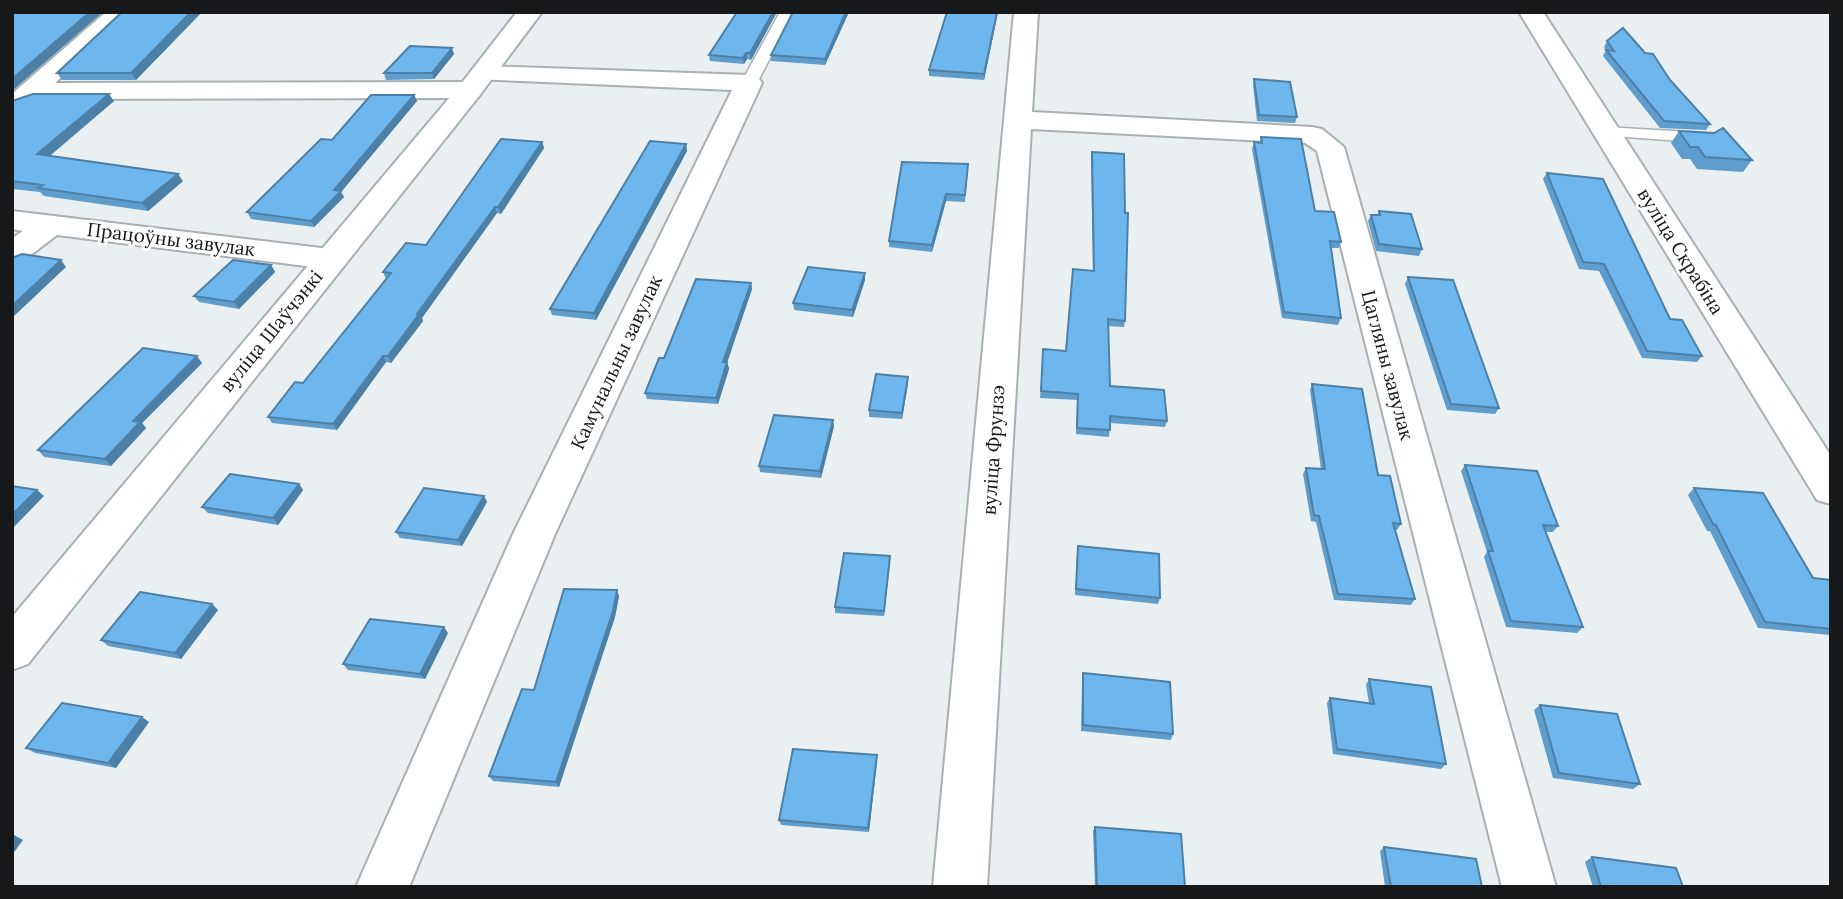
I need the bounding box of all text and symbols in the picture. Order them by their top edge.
street label: вуліца Скрабіна [1632,183,1730,319]
street label: Працоўны завулак [86,217,257,261]
street label: вуліца Шаўчэнкі [215,265,327,397]
street label: Камунальны завулак [565,270,667,453]
street label: Цагляны завулак [1356,287,1420,444]
street label: вуліца Фрунзэ [976,384,1010,516]

